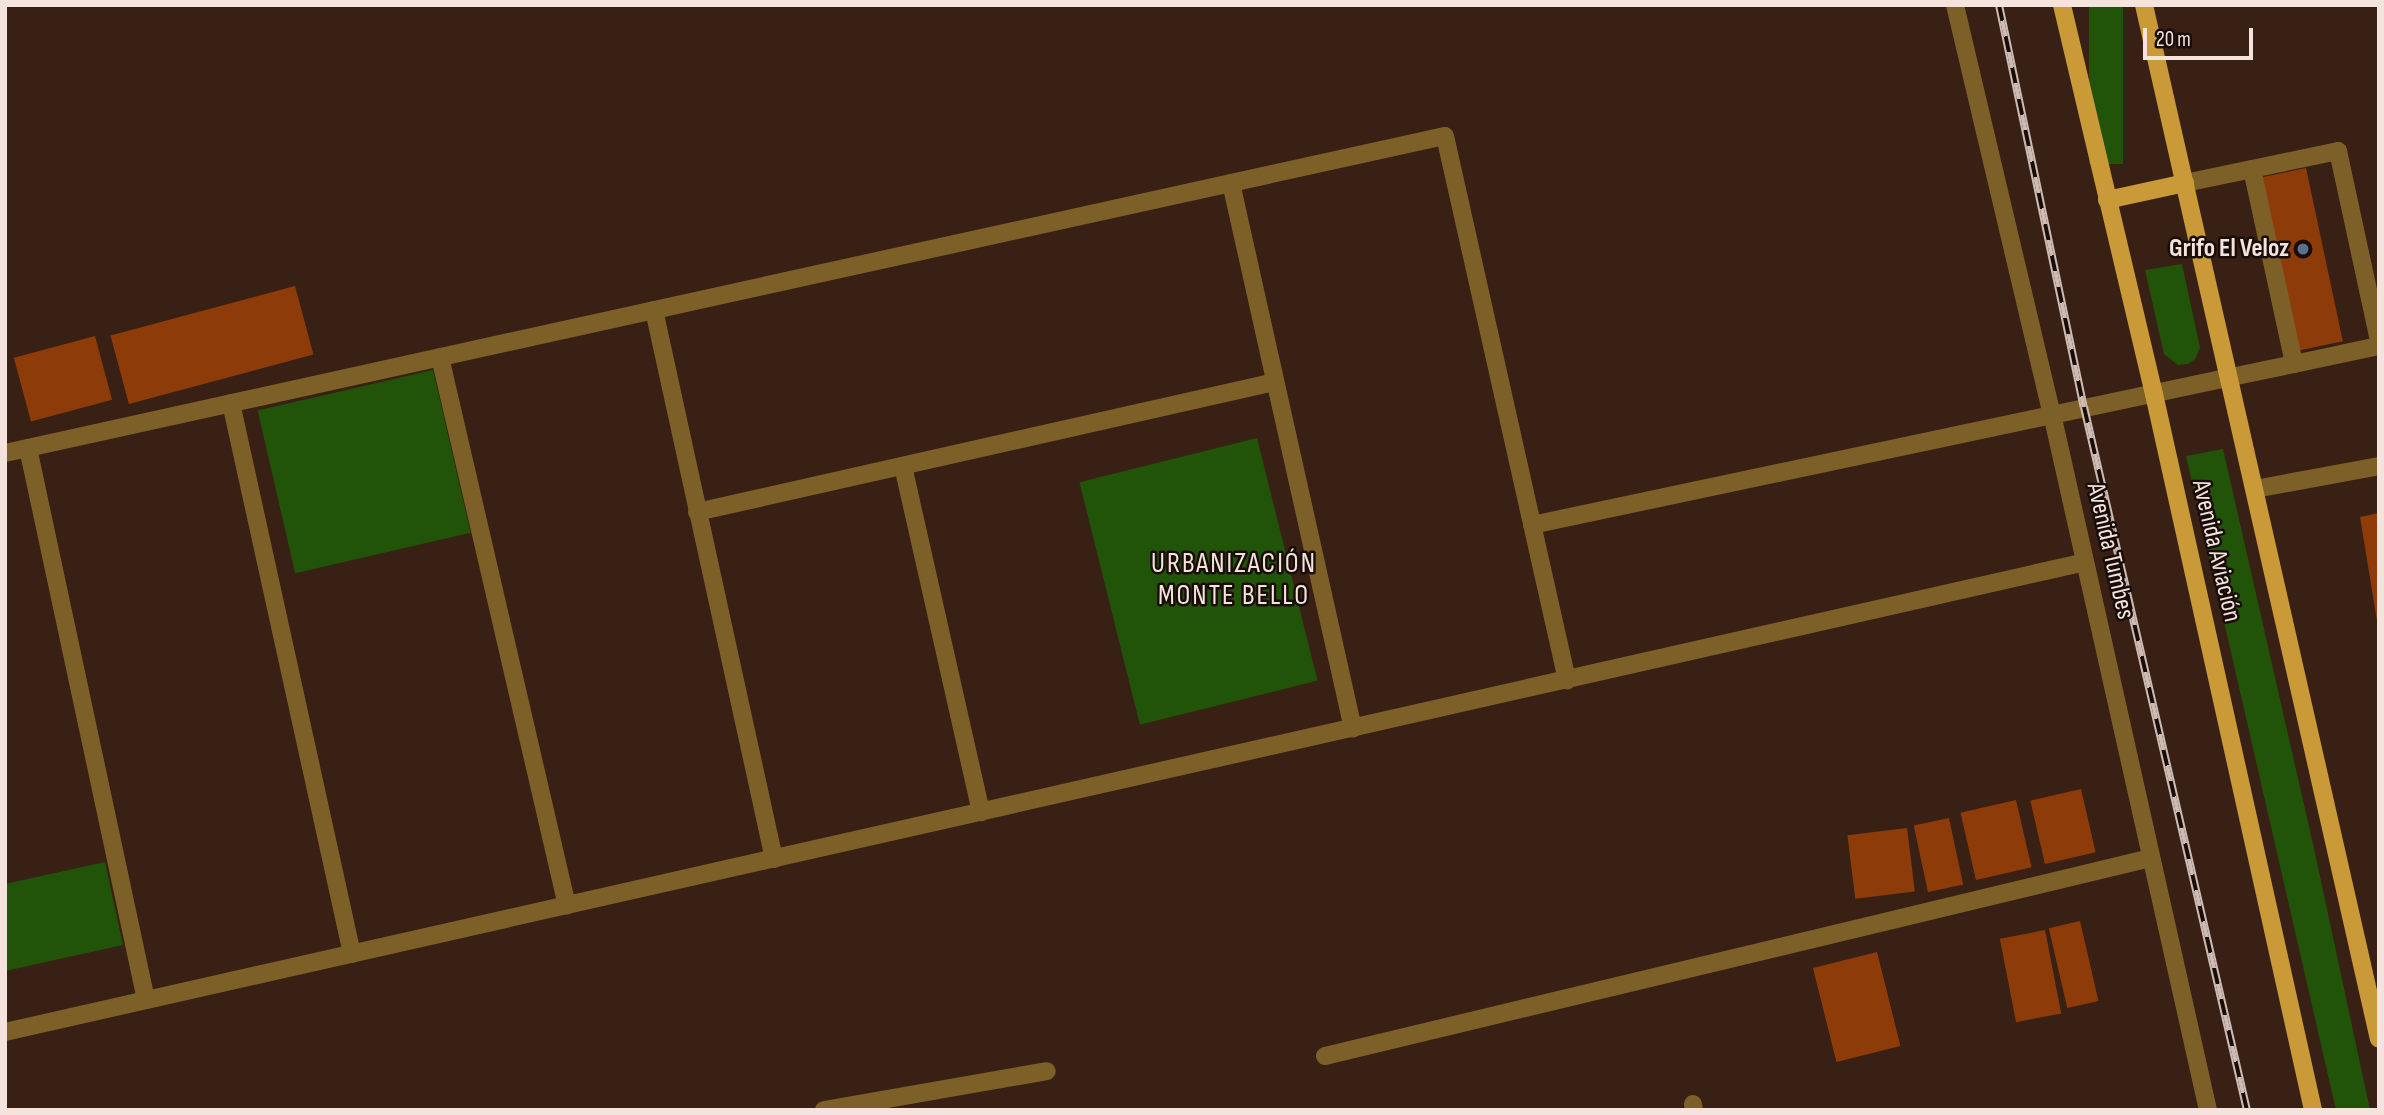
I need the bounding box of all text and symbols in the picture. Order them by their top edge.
scale bar [2146,14,2256,58]
text: 20 m [2156,27,2191,52]
place label: Grifo El Veloz [2169,233,2289,265]
marker: Grifo El Veloz [2295,241,2311,257]
street label: Avenida Aviación [2184,477,2248,625]
street label: Avenida Tumbes [2079,480,2141,622]
district label: URBANIZACIÓN MONTE BELLO [1153,547,1315,613]

